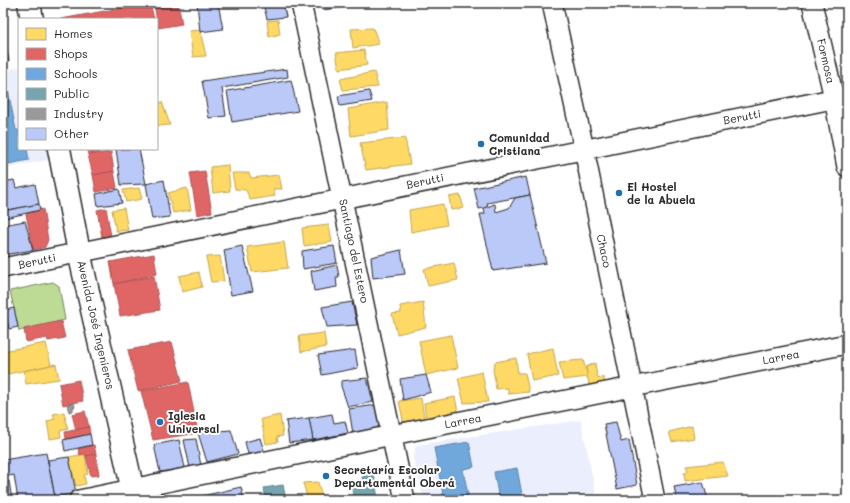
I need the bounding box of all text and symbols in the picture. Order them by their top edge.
legend [18,18,158,150]
text: Homes [54,25,93,41]
street label: Formosa [814,37,839,85]
text: Shops [54,45,88,61]
text: Schools [54,65,98,81]
text: Public [54,85,89,101]
text: Industry [54,105,103,121]
street label: Berutti [722,105,762,128]
text: Other [54,125,89,141]
place label: Comunidad Cristiana [489,130,550,158]
marker: Comunidad Cristiana [476,139,486,149]
street label: Berutti [405,169,445,192]
place label: El Hostel de la Abuela [627,179,696,207]
marker: El Hostel de la Abuela [614,188,624,198]
street label: Santiago del Estero [336,197,373,305]
street label: Chaco [594,233,615,270]
street label: Berutti [17,249,57,272]
street label: Avenida José Ingenieros [74,259,119,391]
street label: Larrea [761,346,801,367]
place label: Iglesia Universal [168,408,219,436]
street label: Larrea [443,410,483,431]
marker: Iglesia Universal [155,417,165,427]
place label: Secretaría Escolar Departamental Oberá [334,462,455,490]
marker: Secretaría Escolar Departamental Oberá [321,471,331,481]

